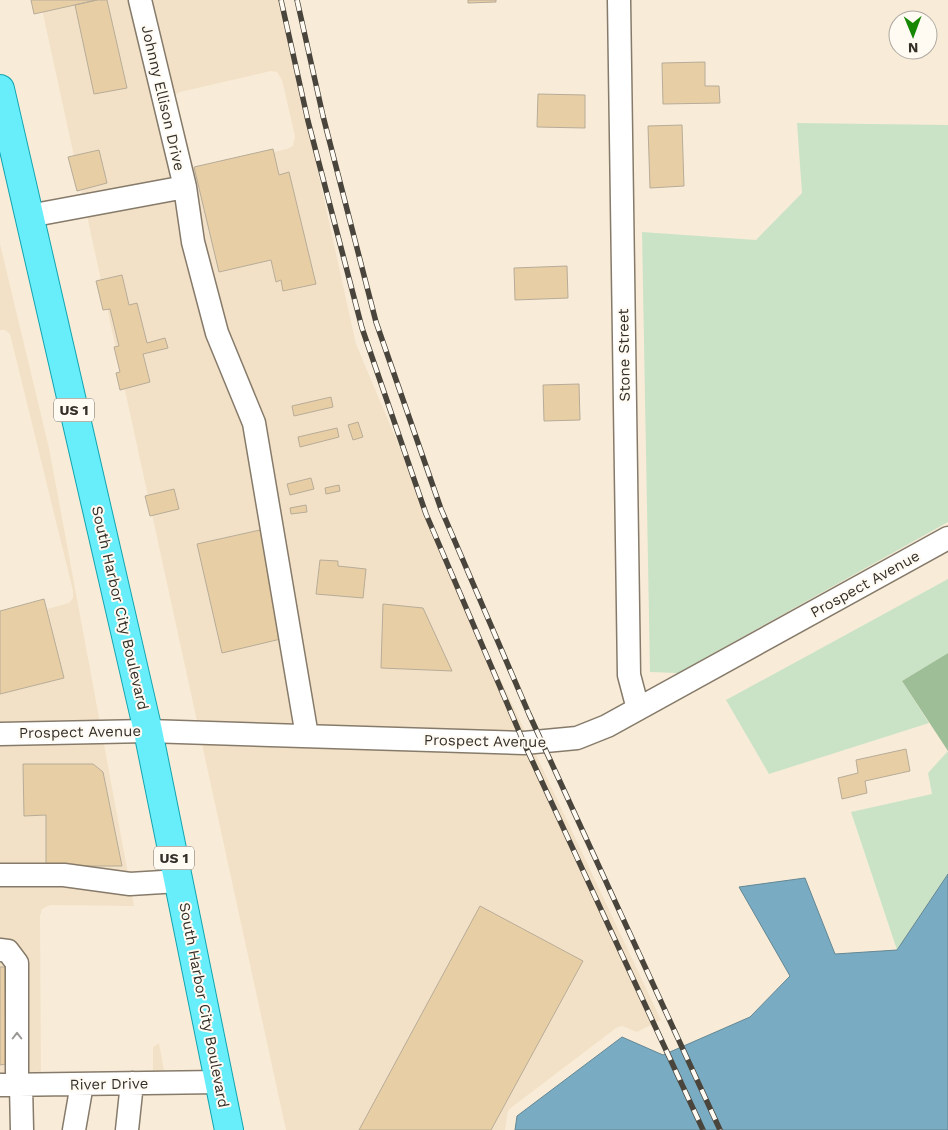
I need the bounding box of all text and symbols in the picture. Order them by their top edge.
north arrow [888,10,938,60]
street label: Johnny Ellison Drive [137,23,189,173]
text: N [908,40,919,56]
street label: Stone Street [614,308,634,402]
road number: US 1 [54,398,94,422]
street label: South Harbor City Boulevard [88,504,152,712]
street label: Prospect Avenue [807,546,923,622]
street label: Prospect Avenue [19,722,141,742]
street label: Prospect Avenue [424,731,546,751]
road number: US 1 [154,846,194,870]
street label: South Harbor City Boulevard [175,901,233,1109]
one-way arrow [12,1032,22,1040]
street label: River Drive [70,1074,148,1094]

